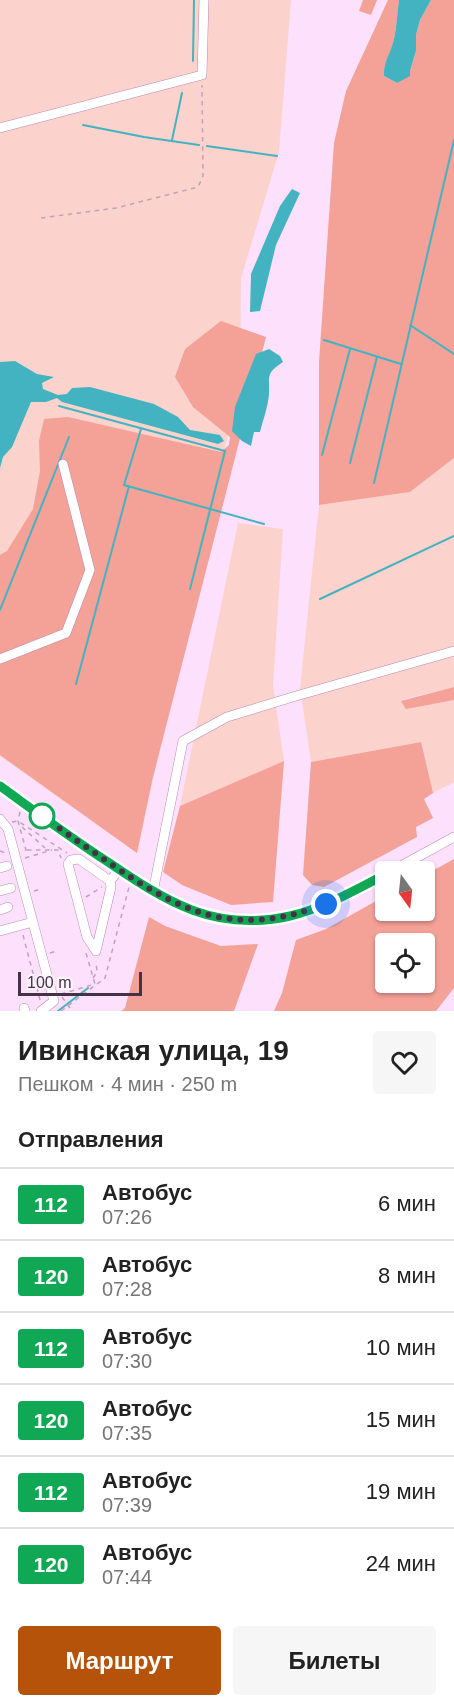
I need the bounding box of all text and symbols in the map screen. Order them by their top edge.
unlabelled marker [29,803,55,829]
north arrow [375,861,435,921]
map controls [375,861,435,993]
your location [311,889,341,919]
button: locate [375,933,435,993]
scale bar [18,969,142,996]
text: 100 m [27,974,71,991]
button: heart [373,1031,436,1094]
text: Ивинская улица, 19 [18,1035,289,1066]
text: Пешком · 4 мин · 250 m [18,1073,237,1095]
text: Отправления [18,1127,164,1152]
text: Автобус [102,1180,192,1205]
text: 6 мин [378,1191,436,1216]
text: 112 [34,1193,68,1216]
text: 07:26 [102,1206,152,1228]
text: Автобус [102,1252,192,1277]
text: 8 мин [378,1263,436,1288]
text: 120 [33,1265,69,1288]
text: 07:28 [102,1278,152,1300]
text: Автобус [102,1324,192,1349]
text: 10 мин [366,1335,436,1360]
text: 112 [34,1337,68,1360]
text: 07:30 [102,1350,152,1372]
text: Автобус [102,1396,192,1421]
text: 15 мин [366,1407,436,1432]
text: 120 [33,1409,69,1432]
text: 07:35 [102,1422,152,1444]
text: Автобус [102,1468,192,1493]
text: 19 мин [366,1479,436,1504]
text: 112 [34,1481,68,1504]
text: 07:39 [102,1494,152,1516]
text: Автобус [102,1540,192,1565]
text: 24 мин [366,1551,436,1576]
text: 120 [33,1553,69,1576]
text: 07:44 [102,1566,152,1588]
button: Маршрут [18,1626,221,1695]
button: Билеты [233,1626,436,1695]

